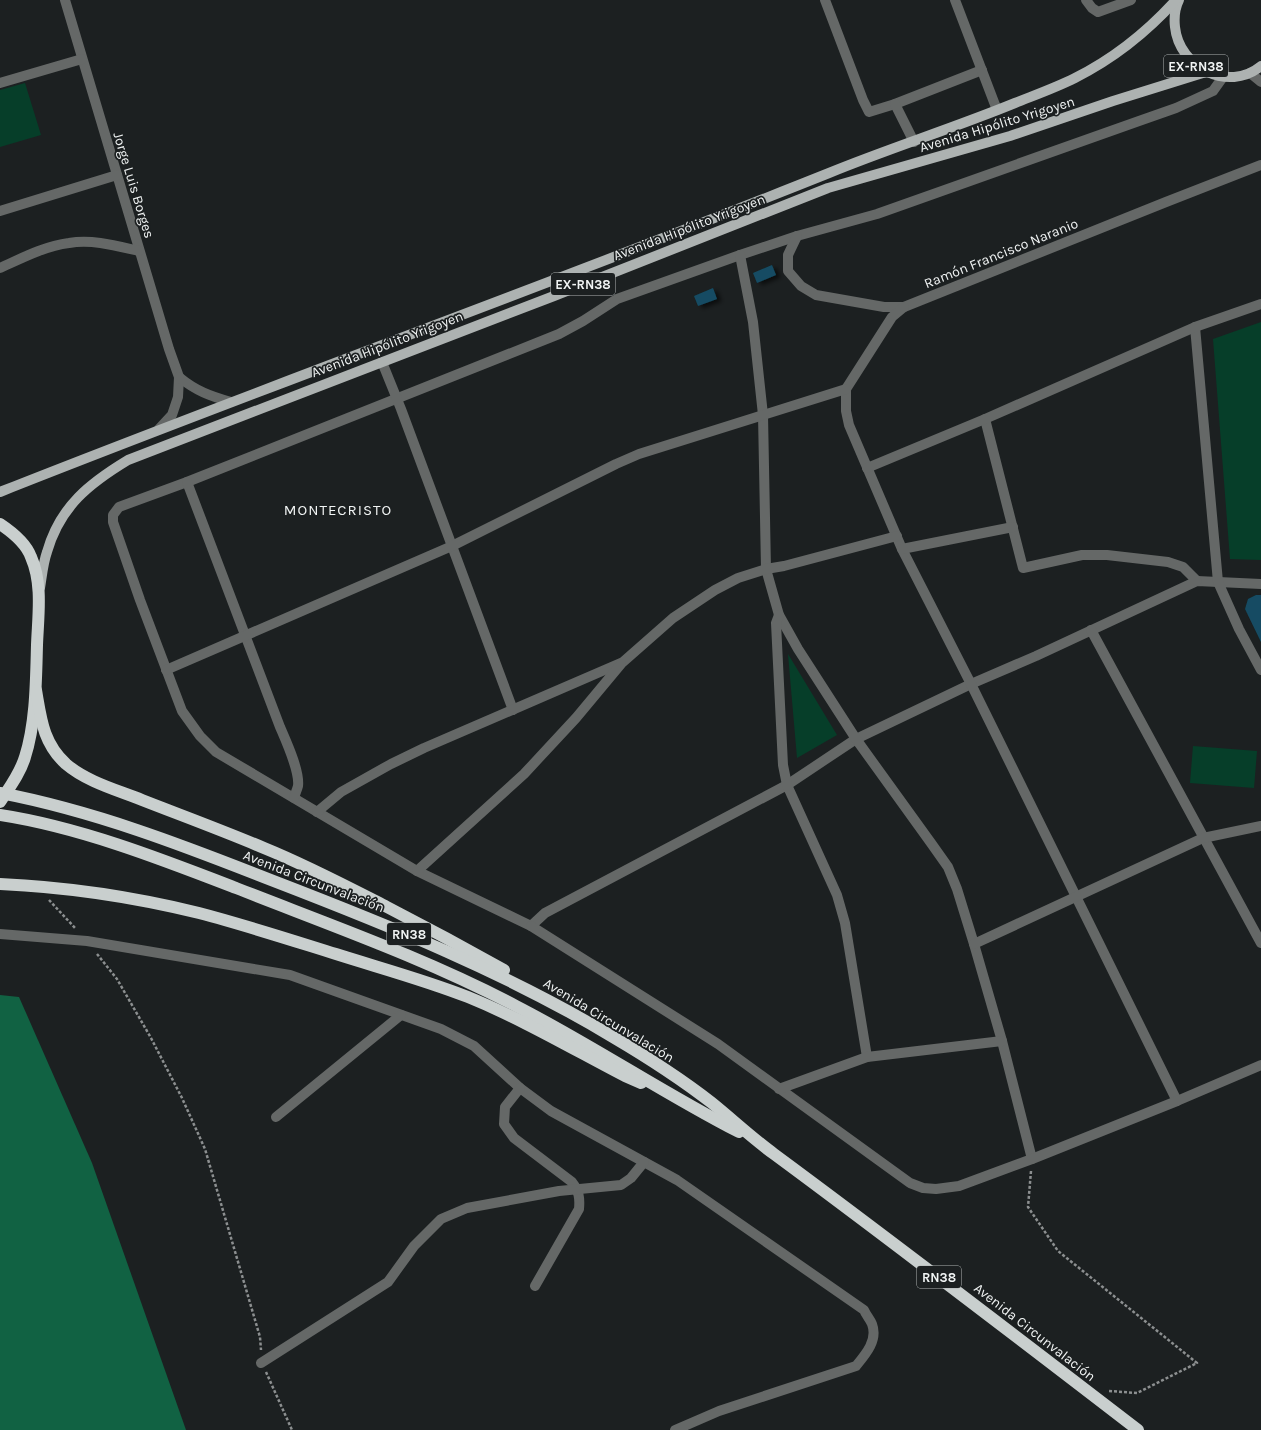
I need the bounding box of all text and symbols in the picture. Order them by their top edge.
road number: EX-RN38 [1164,55,1228,77]
street label: Avenida Hipólito Yrigoyen [918,93,1077,156]
street label: Jorge Luis Borges [109,130,158,240]
street label: Avenida Hipólito Yrigoyen [611,191,768,264]
street label: Ramón Francisco Naranio [922,215,1081,292]
road number: EX-RN38 [551,273,615,295]
street label: Avenida Hipólito Yrigoyen [309,308,466,381]
district label: MONTECRISTO [284,501,392,519]
street label: Avenida Circunvalación [241,847,387,916]
road number: RN38 [387,923,431,945]
street label: Avenida Circunvalación [540,975,677,1066]
road number: RN38 [917,1266,961,1288]
street label: Avenida Circunvalación [970,1280,1099,1385]

